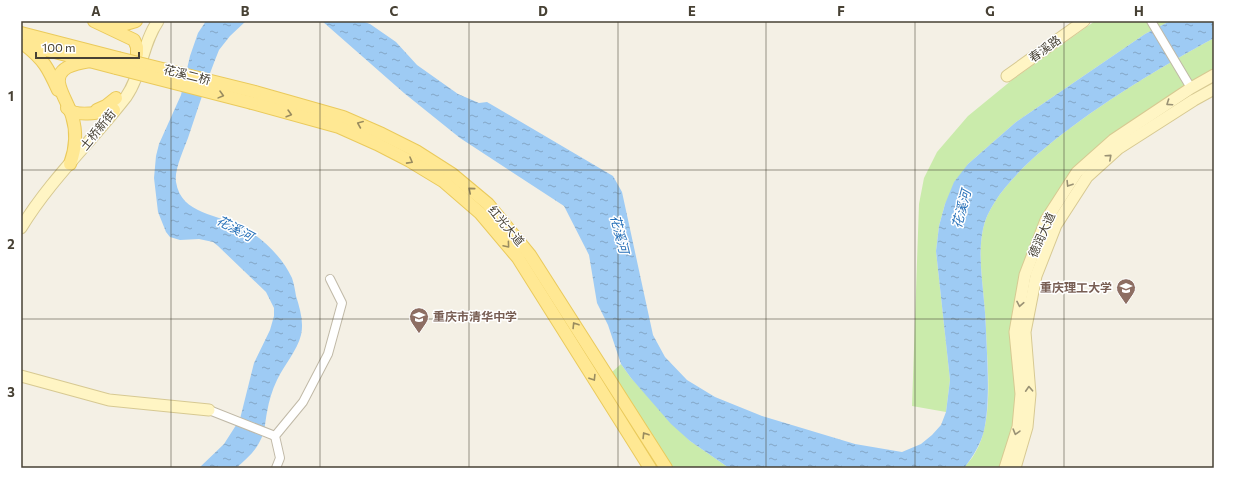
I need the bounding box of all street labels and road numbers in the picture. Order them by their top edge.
street label: 春溪路 [1026,32,1063,64]
street label: 花溪二桥 [162,61,212,87]
street label: 土桥新街 [77,106,118,152]
street label: 红光大道 [486,202,528,248]
street label: 德润大道 [1025,210,1057,259]

